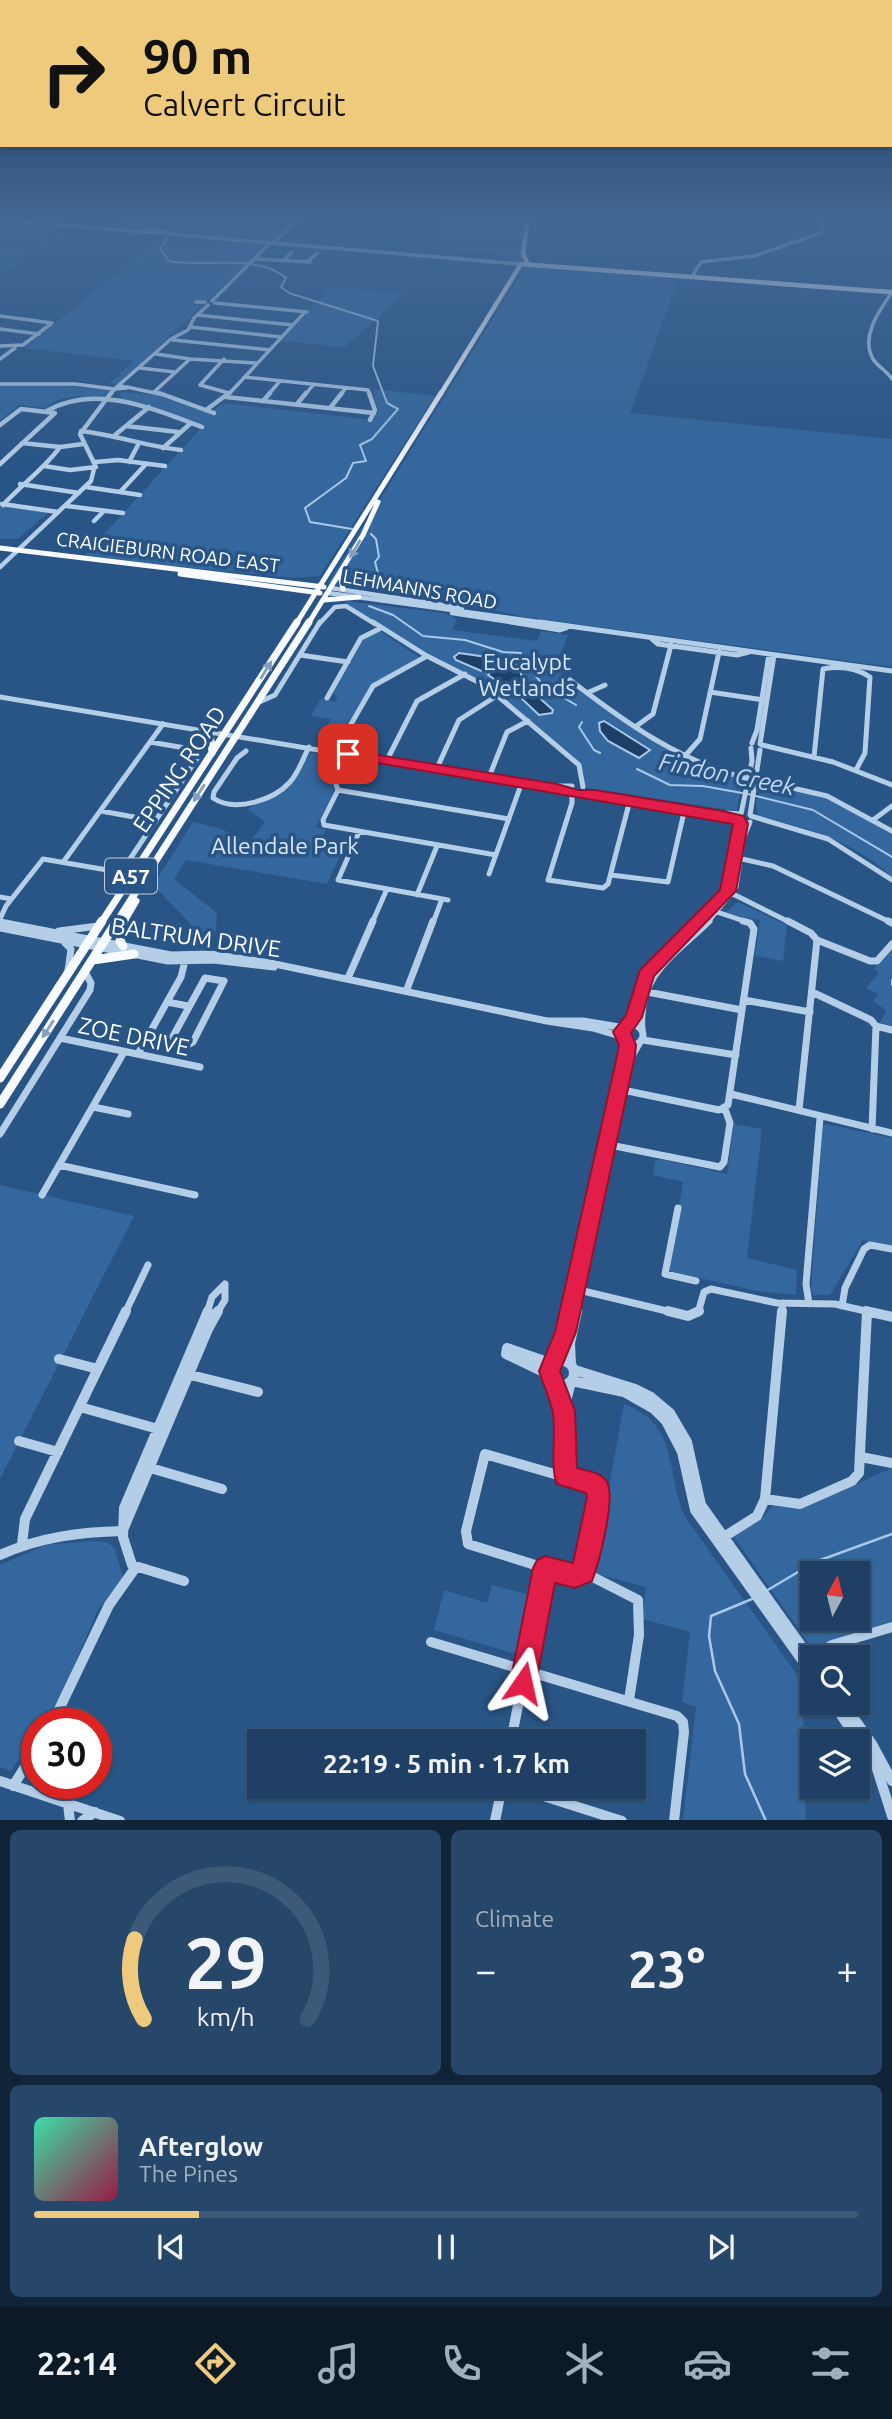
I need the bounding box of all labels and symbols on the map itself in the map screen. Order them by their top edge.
street label: CRAIGIEBURN ROAD EAST [55,527,281,577]
one-way arrow [348,540,361,559]
street label: LEHMANNS ROAD [341,565,499,613]
park label: Eucalypt Wetlands [478,649,576,700]
one-way arrow [259,661,272,680]
street label: EPPING ROAD [128,701,230,837]
pin [318,724,378,784]
water label: Findon Creek [657,748,798,801]
one-way arrow [193,784,206,803]
park label: Allendale Park [211,833,359,858]
road number: A57 [105,858,157,894]
street label: BALTRUM DRIVE [110,913,282,961]
street label: ZOE DRIVE [76,1012,192,1060]
one-way arrow [41,1020,55,1038]
north arrow [800,1561,870,1631]
position arrow [486,1646,560,1720]
speed limit sign: 30 [21,1708,112,1799]

